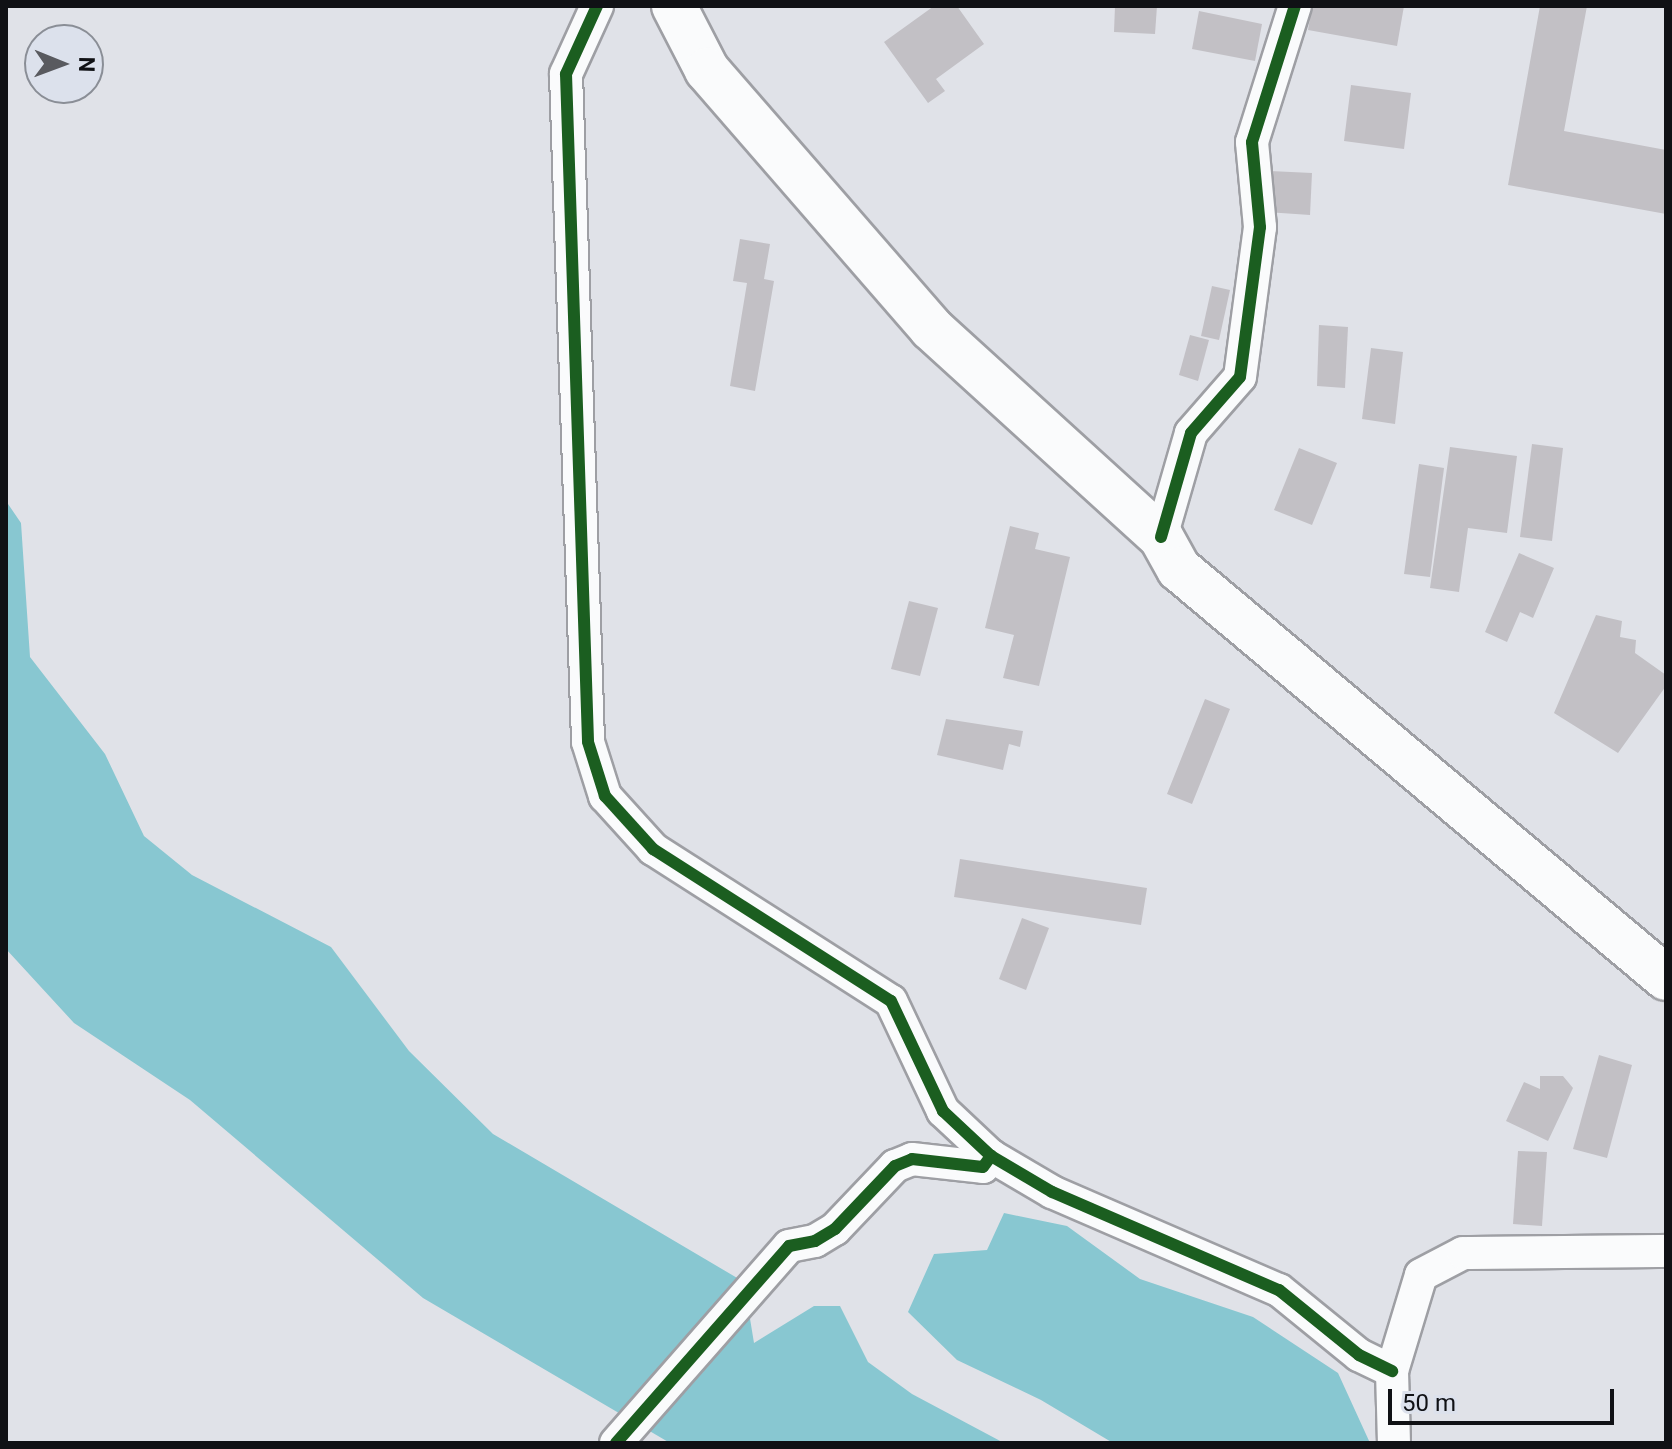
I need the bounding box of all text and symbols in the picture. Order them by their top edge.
north arrow [24,24,104,104]
text: N [74,56,99,72]
scale bar [1392,1373,1618,1423]
text: 50 m [1402,1389,1456,1417]

